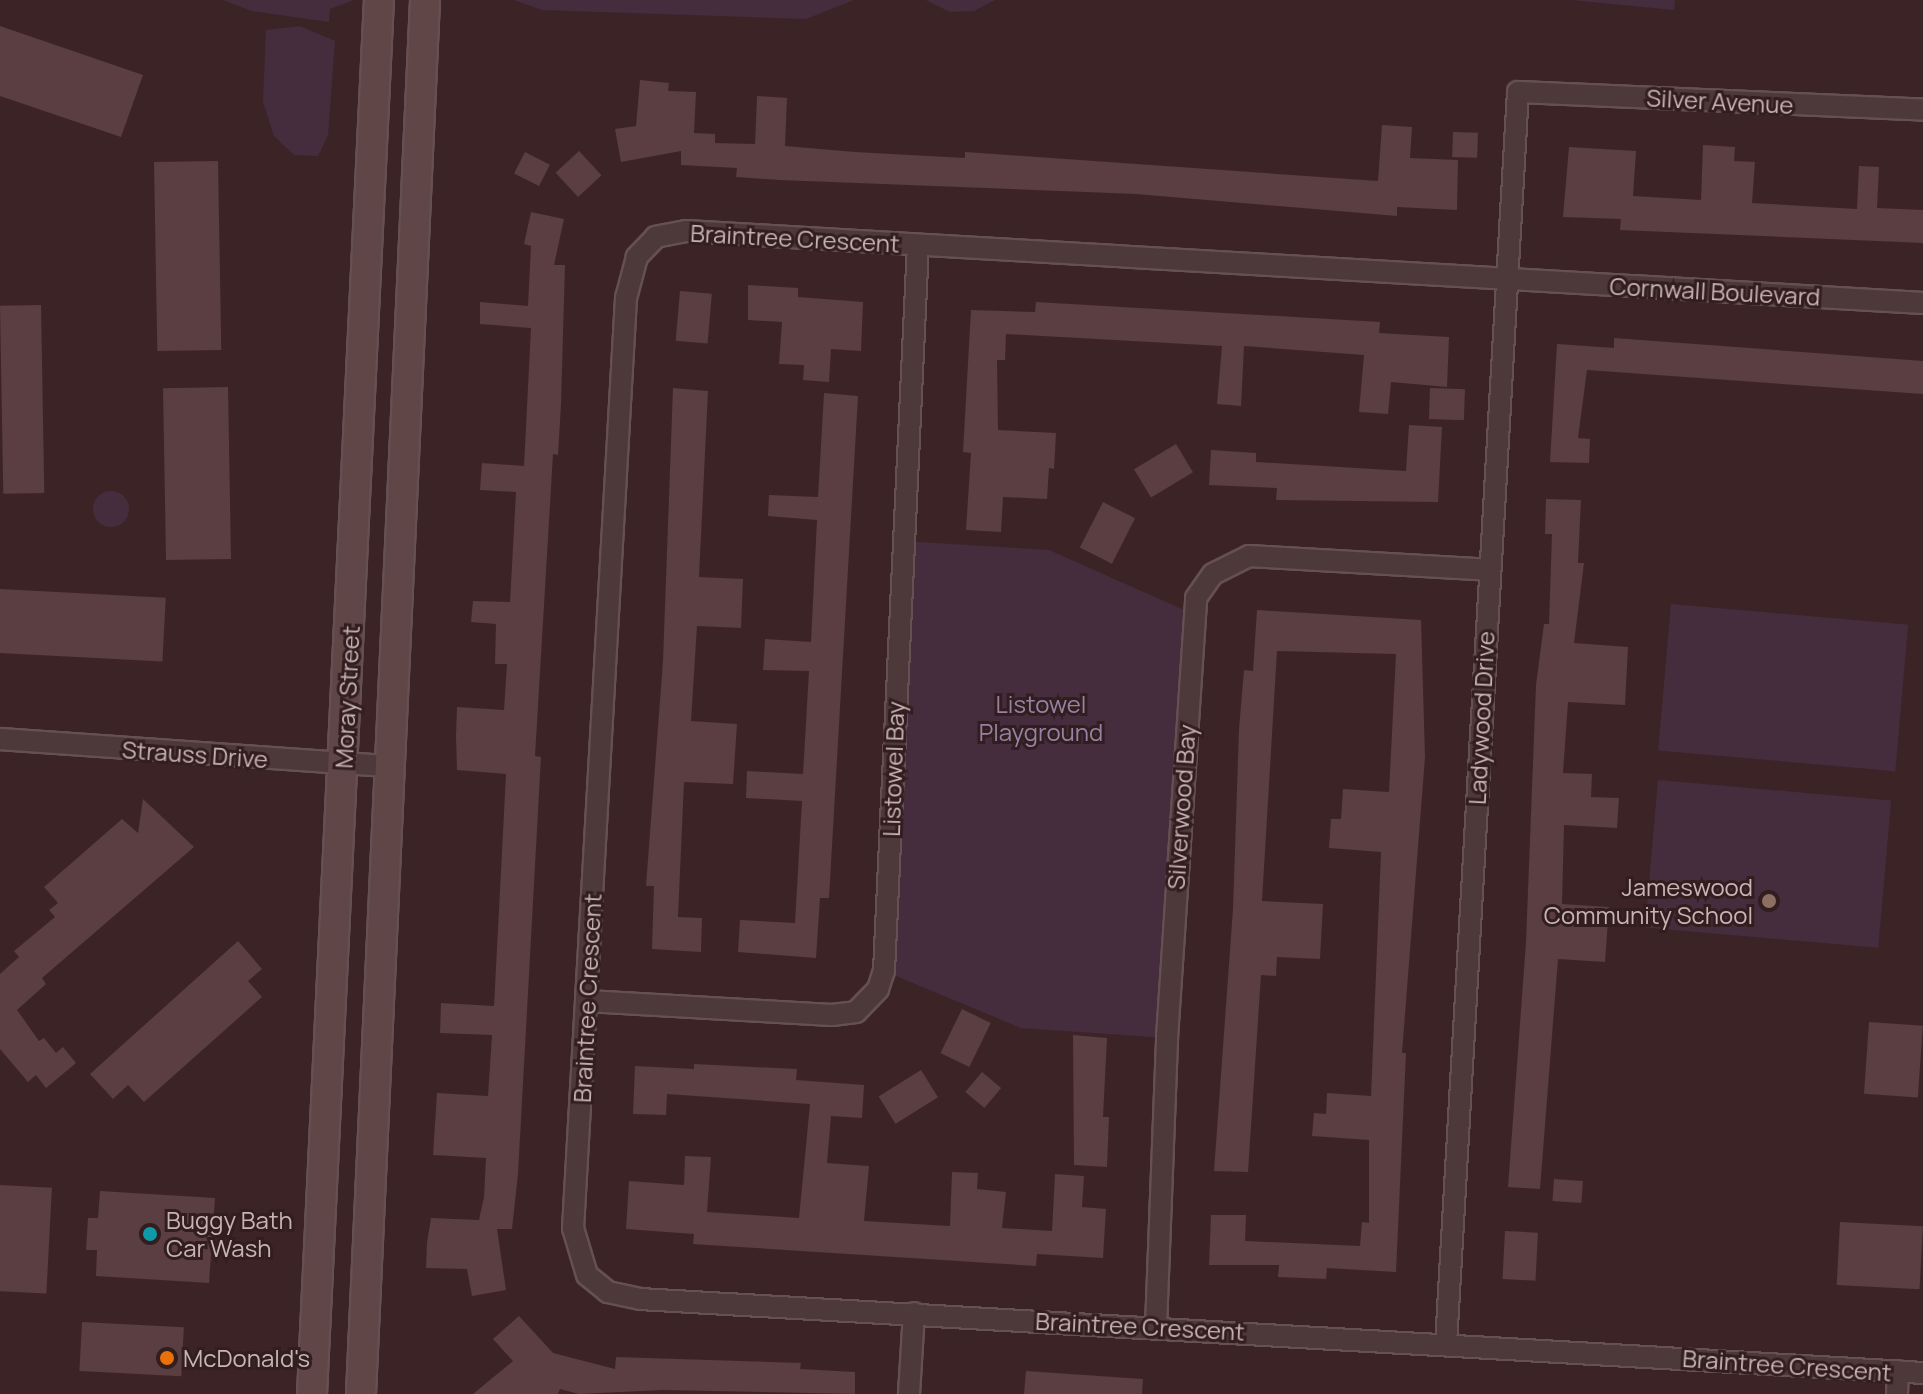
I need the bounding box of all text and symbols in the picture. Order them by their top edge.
street label: Silver Avenue [1646,83,1794,119]
street label: Braintree Crescent [690,218,900,258]
street label: Cornwall Boulevard [1609,271,1821,311]
street label: Moray Street [329,625,365,769]
street label: Ladywood Drive [1462,630,1500,806]
park label: Listowel Playground [979,690,1103,746]
street label: Listowel Bay [876,701,910,837]
street label: Silverwood Bay [1161,723,1201,891]
street label: Strauss Drive [121,735,269,773]
place label: Jameswood Community School [1544,873,1753,929]
marker: Jameswood Community School [1760,892,1778,910]
street label: Braintree Crescent [567,893,607,1103]
place label: Buggy Bath Car Wash [166,1206,293,1262]
marker: Buggy Bath Car Wash [141,1225,159,1243]
street label: Braintree Crescent [1035,1306,1245,1346]
street label: Braintree Crescent [1681,1343,1893,1387]
place label: McDonald's [183,1344,310,1372]
marker: McDonald's [158,1349,176,1367]

